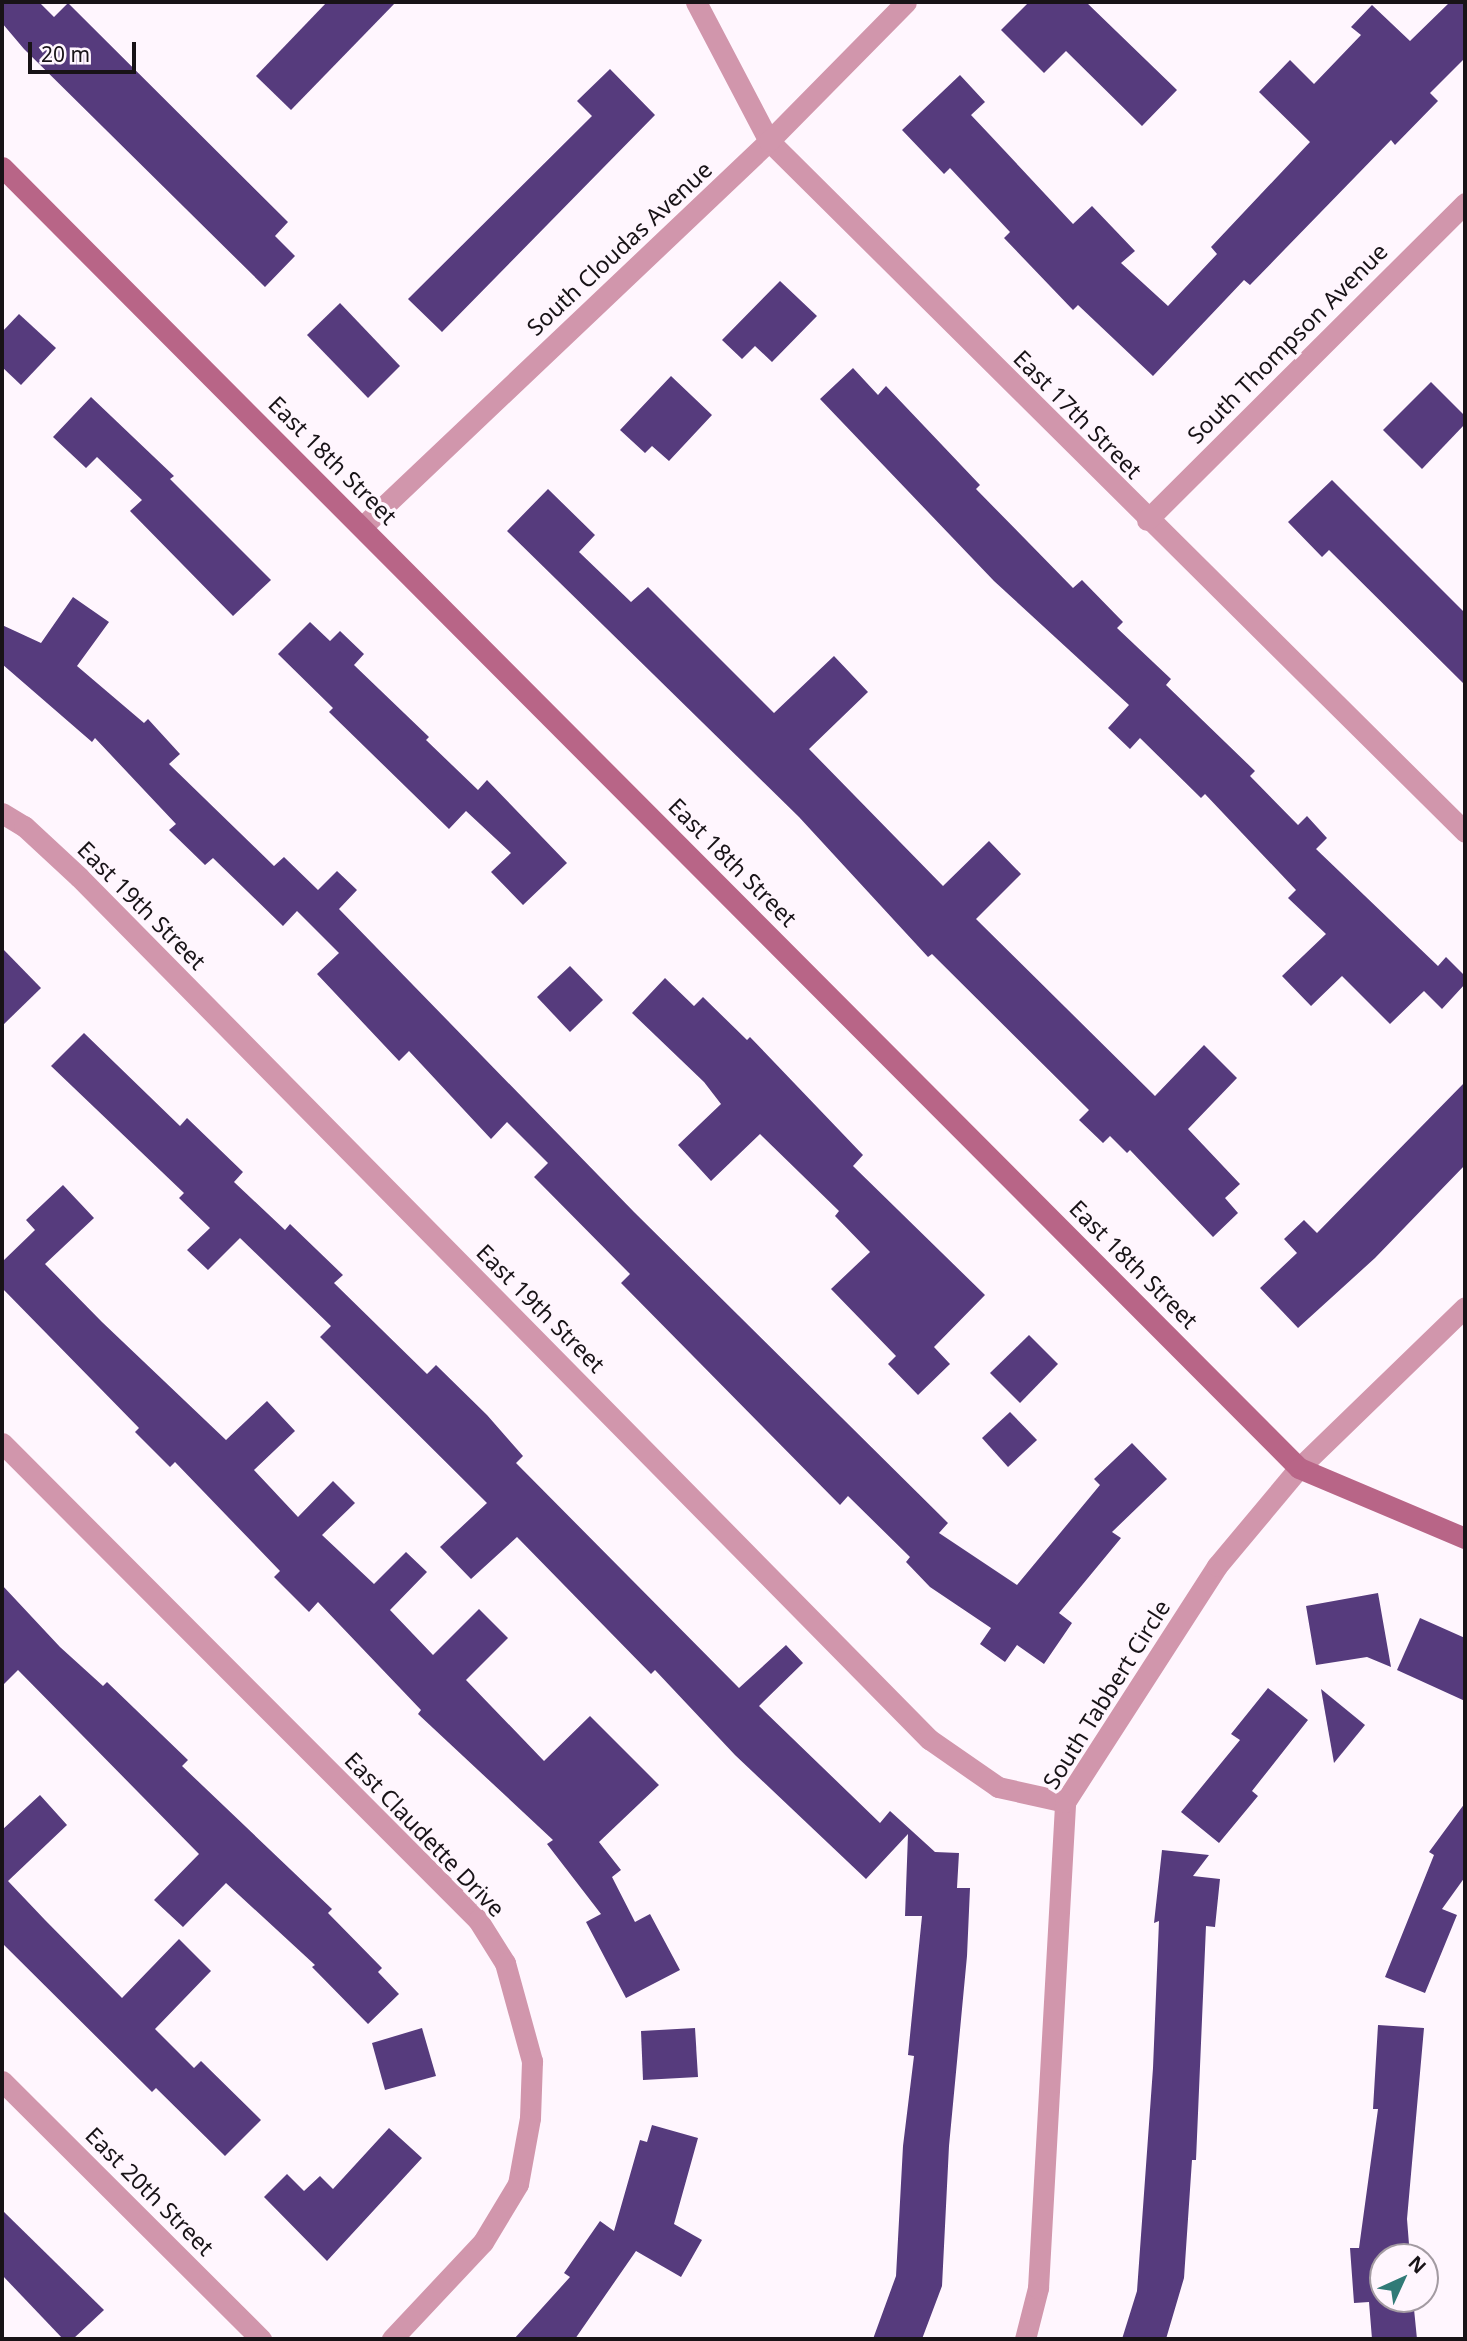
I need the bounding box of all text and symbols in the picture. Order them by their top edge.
scale bar [32,28,140,72]
text: 20 m [41,40,90,68]
street label: South Cloudas Avenue [521,155,717,341]
street label: South Thompson Avenue [1181,237,1393,449]
street label: East 17th Street [1008,344,1148,484]
street label: East 18th Street [263,390,403,530]
street label: East 18th Street [663,792,803,932]
street label: East 19th Street [72,835,212,975]
street label: East 18th Street [1064,1194,1204,1334]
street label: East 19th Street [471,1238,611,1378]
street label: South Tabbert Circle [1037,1594,1175,1794]
street label: East Claudette Drive [339,1746,511,1922]
street label: East 20th Street [80,2121,220,2261]
north arrow [1369,2243,1439,2313]
text: N [1403,2250,1432,2279]

